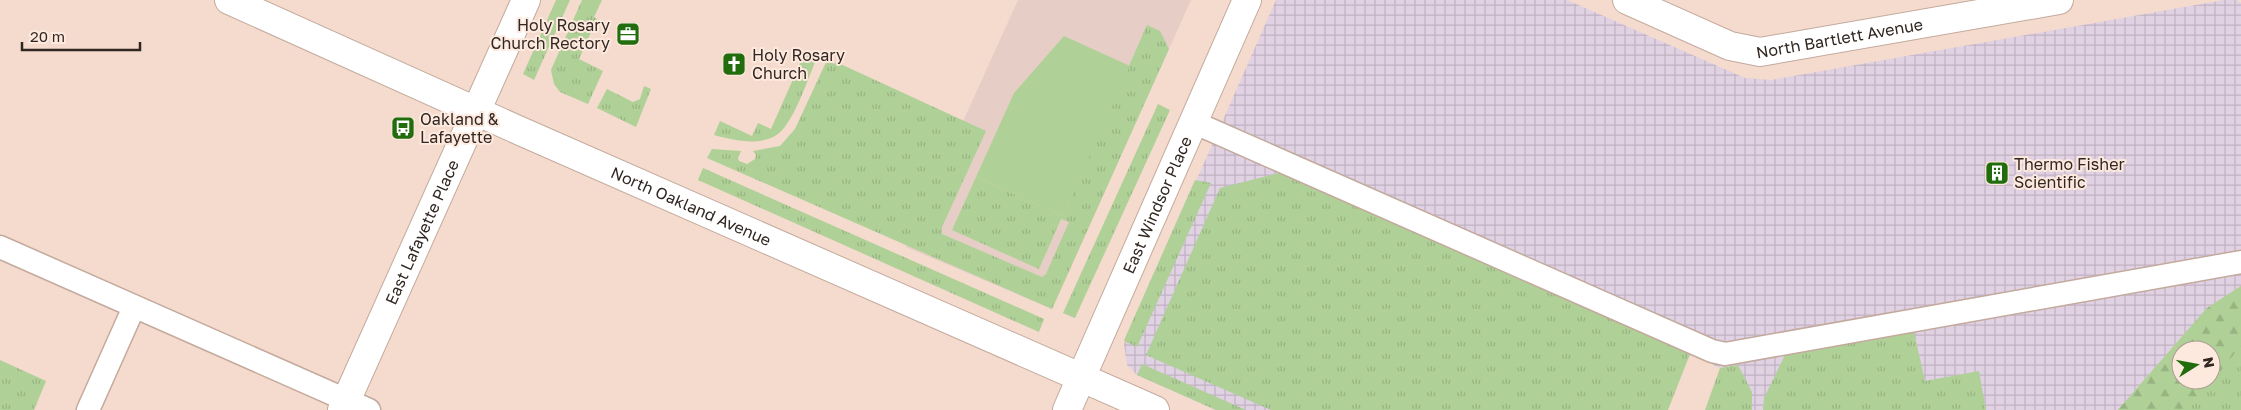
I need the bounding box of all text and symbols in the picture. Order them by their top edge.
street label: North Bartlett Avenue [1755,14,1924,63]
place label: Holy Rosary Church Rectory [491,15,610,53]
scale bar [22,20,140,52]
office icon: Holy Rosary Church Rectory [615,21,641,47]
text: 20 m [30,27,65,45]
place label: Holy Rosary Church [752,45,845,83]
church icon: Holy Rosary Church [721,51,747,77]
place label: Oakland & Lafayette [420,109,499,147]
bus stop icon: Oakland & Lafayette [390,115,416,141]
street label: East Windsor Place [1118,133,1196,277]
place label: Thermo Fisher Scientific [2014,154,2125,192]
street label: East Lafayette Place [381,157,463,308]
building icon: Thermo Fisher Scientific [1984,160,2010,186]
street label: North Oakland Avenue [608,162,774,250]
north arrow [2171,340,2221,390]
text: N [2200,356,2219,369]

